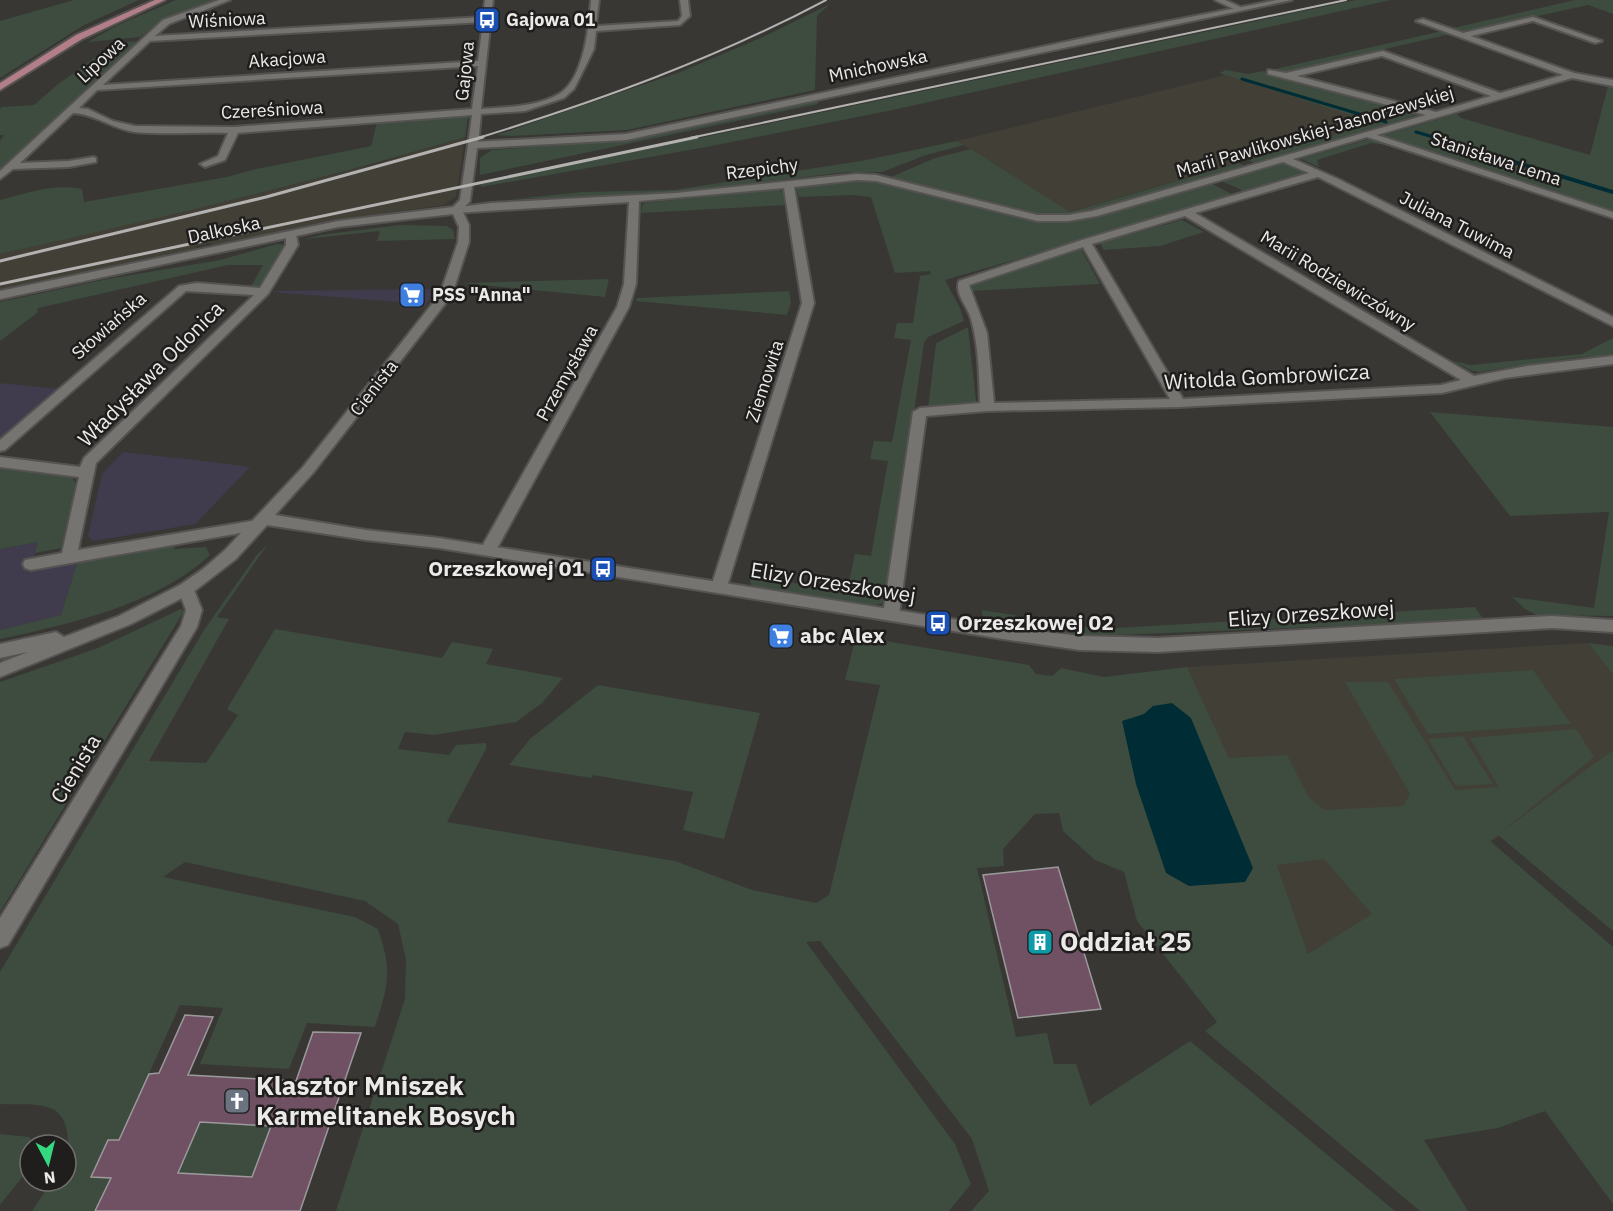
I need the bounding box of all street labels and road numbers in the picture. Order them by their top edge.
street label: Wiśniowa [188,6,267,33]
street label: Lipowa [72,31,130,88]
street label: Gajowa [450,40,479,102]
street label: Akacjowa [248,44,327,73]
street label: Mnichowska [827,44,930,87]
street label: Marii Pawlikowskiej-Jasnorzewskiej [1173,81,1456,182]
street label: Czereśniowa [220,95,324,124]
street label: Stanisława Lema [1428,127,1565,191]
street label: Rzepichy [724,153,799,184]
street label: Juliana Tuwima [1396,186,1519,264]
street label: Dalkoska [185,211,263,248]
street label: Marii Rodziewiczówny [1257,225,1420,336]
street label: Słowiańska [67,287,151,364]
street label: Władysława Odonica [71,294,229,452]
street label: Przemysława [531,320,603,425]
street label: Ziemowita [740,337,789,425]
street label: Cienista [345,355,403,420]
street label: Witolda Gombrowicza [1163,357,1371,395]
street label: Elizy Orzeszkowej [749,555,918,609]
street label: Elizy Orzeszkowej [1227,593,1395,633]
street label: Cienista [44,729,107,808]

